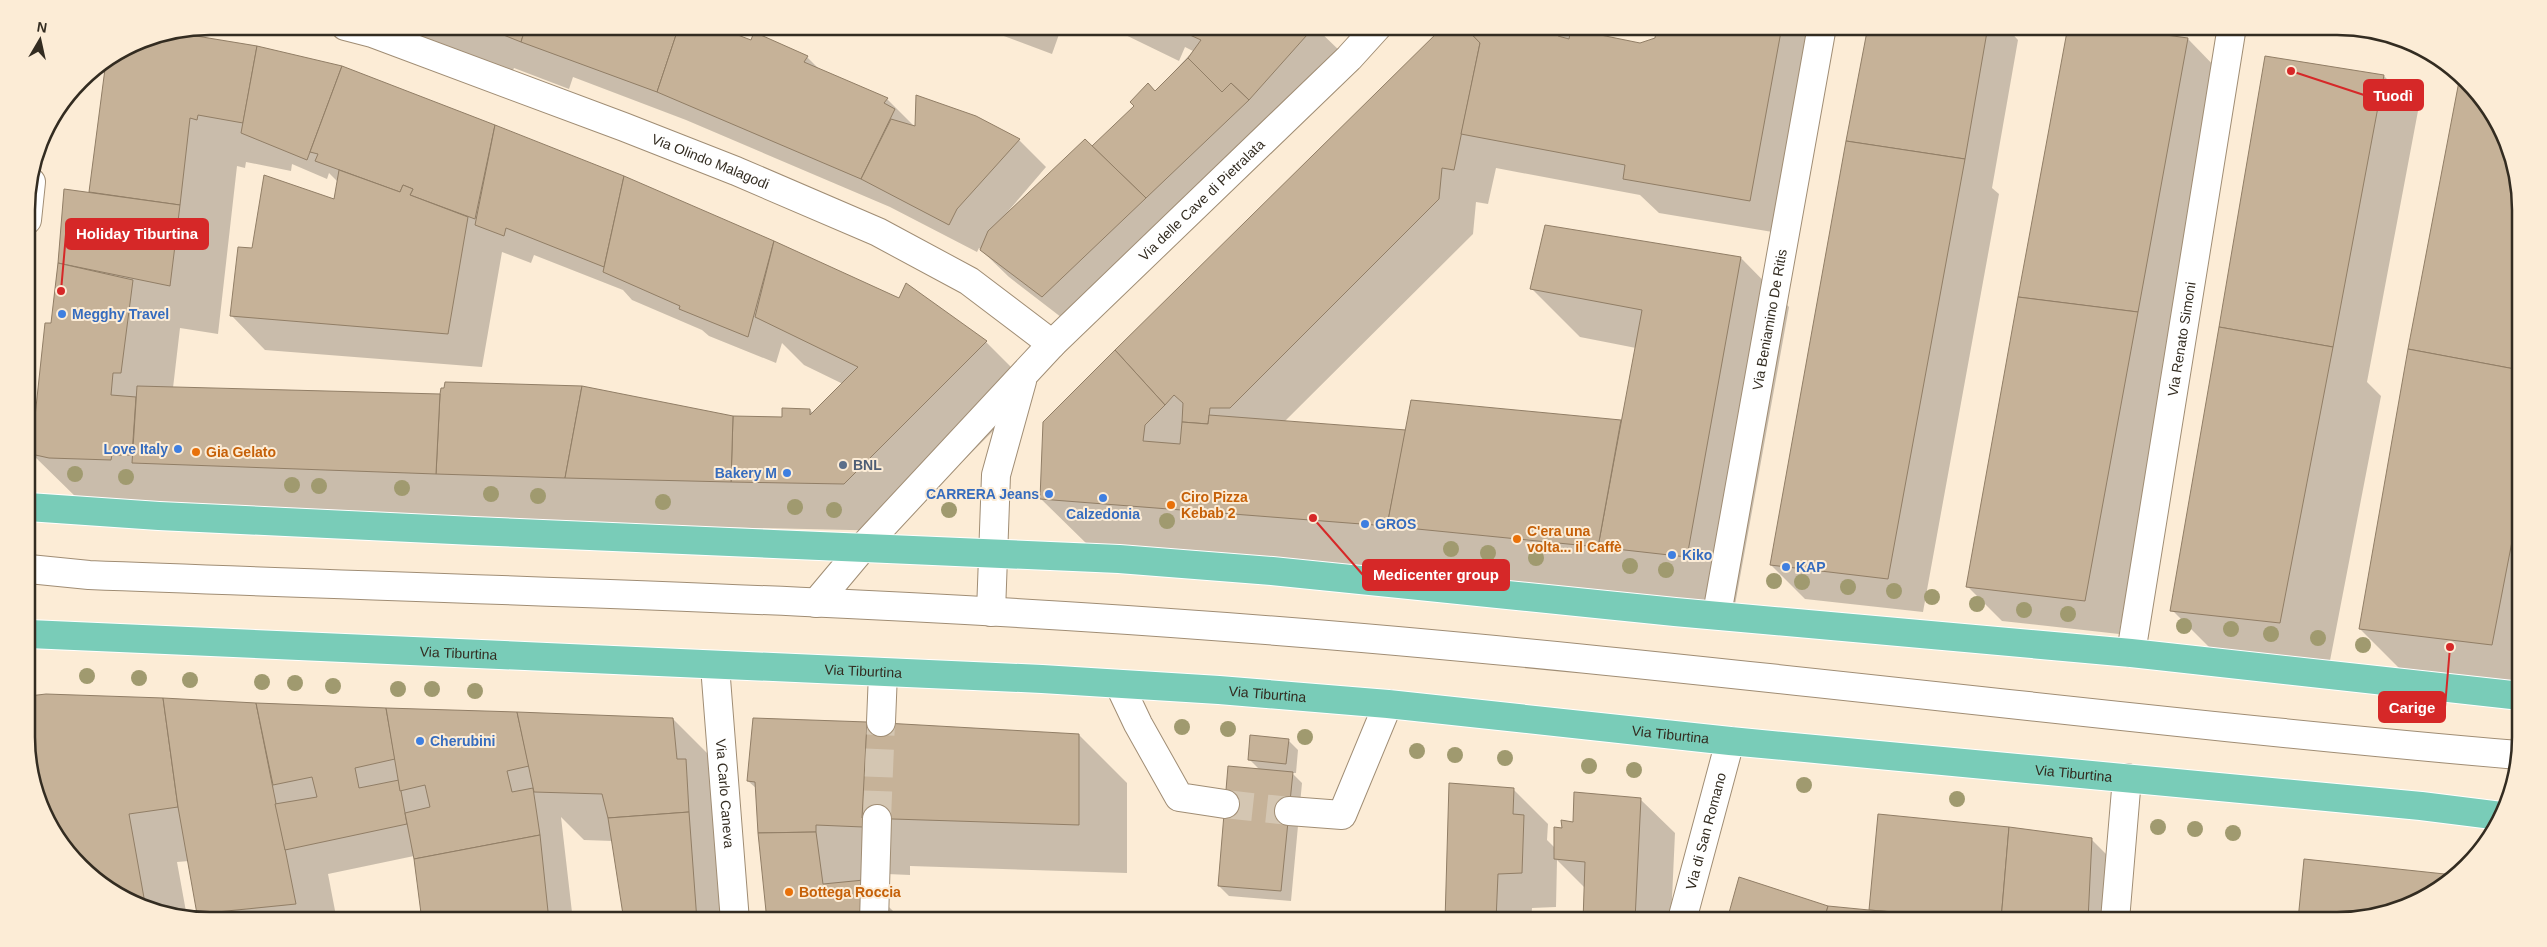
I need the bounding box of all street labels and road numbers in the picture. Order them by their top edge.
street label: Via Olindo Malagodi [649,131,772,192]
street label: Via delle Cave di Pietralata [1135,136,1268,264]
street label: Via Beniamino De Ritis [1749,248,1790,392]
street label: Via Renato Simoni [2164,281,2199,398]
street label: Via Tiburtina [419,643,498,663]
street label: Via Tiburtina [824,661,903,681]
street label: Via Tiburtina [1228,683,1307,705]
street label: Via Tiburtina [1631,722,1710,747]
street label: Via Carlo Caneva [713,738,737,849]
street label: Via Tiburtina [2034,762,2113,785]
street label: Via di San Romano [1682,771,1729,891]

